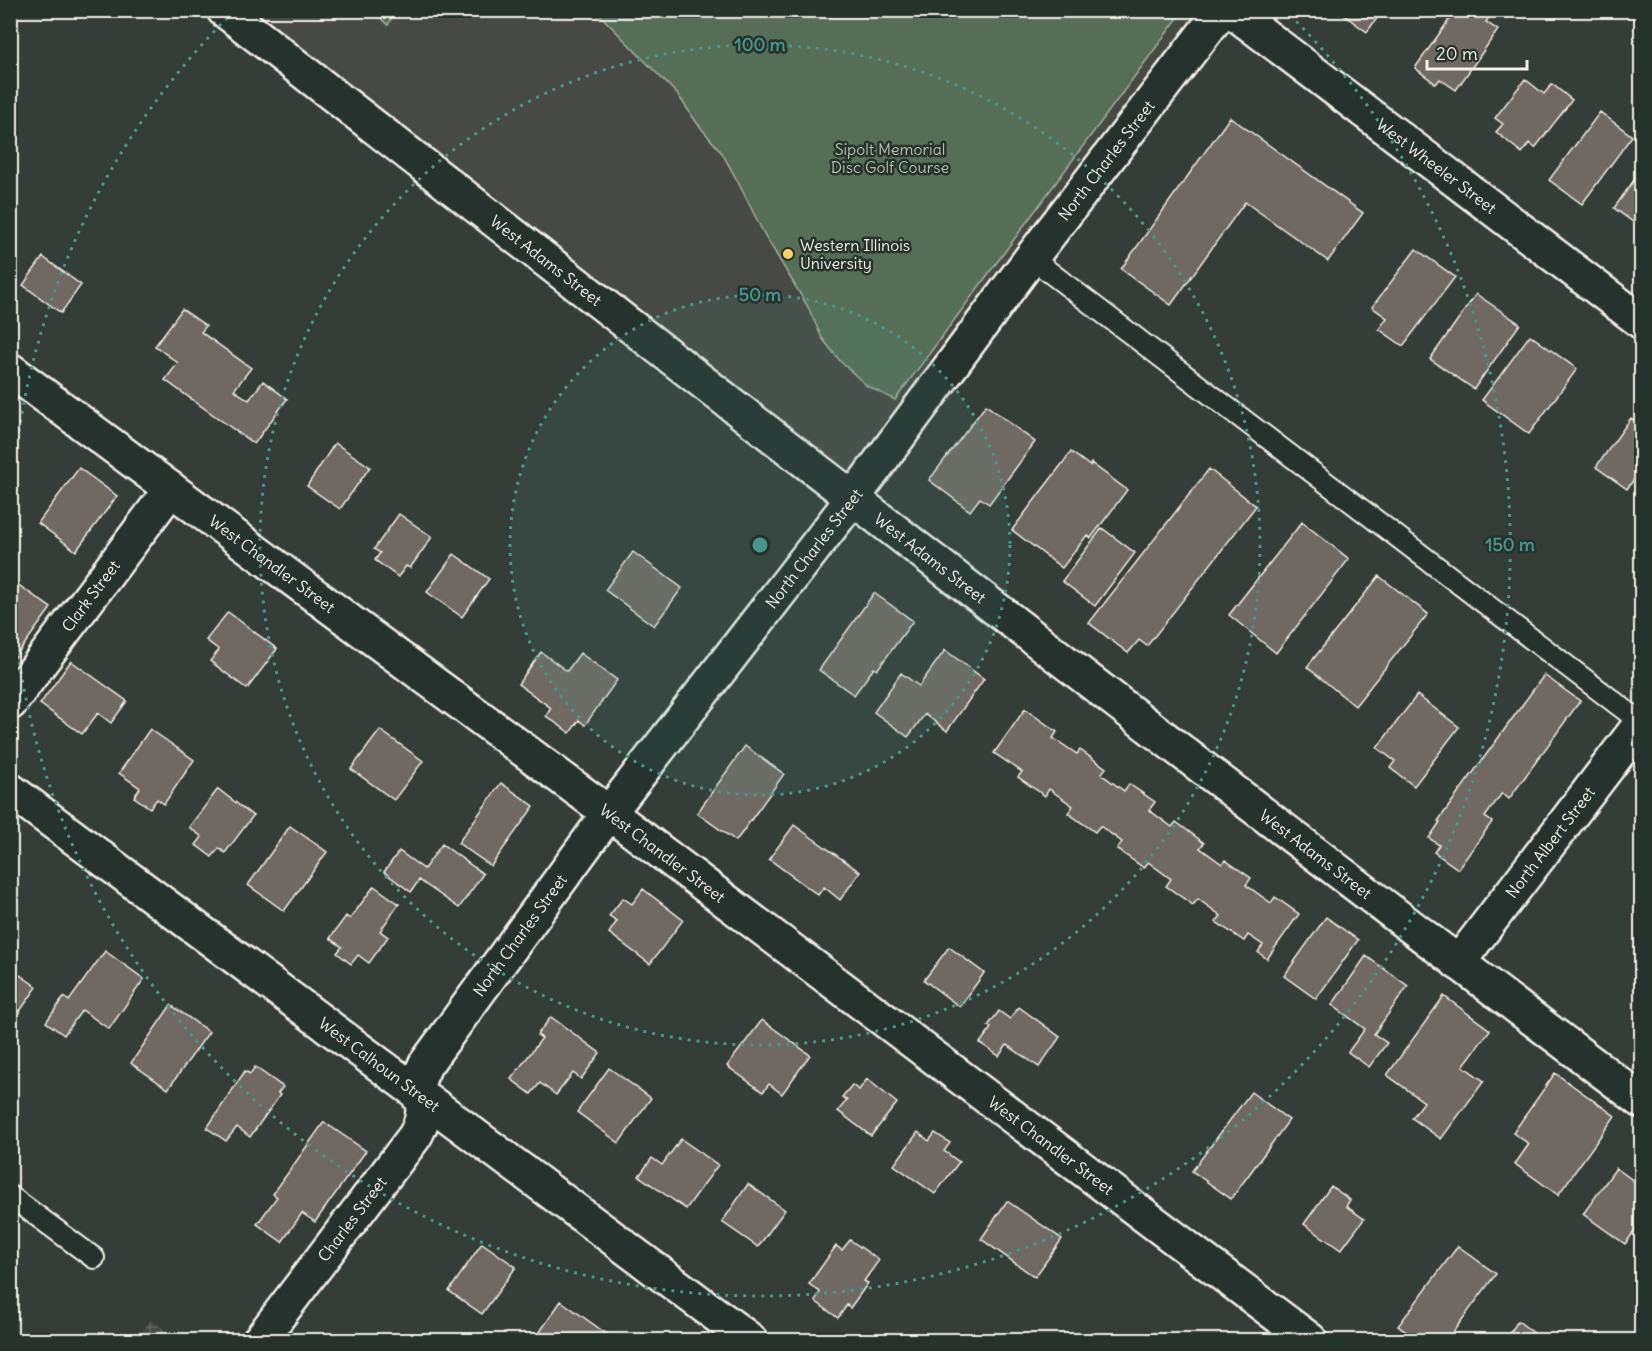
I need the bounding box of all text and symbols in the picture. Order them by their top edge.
text: 100 m [735,33,786,56]
scale bar [1427,33,1528,71]
text: 20 m [1436,42,1478,65]
street label: North Charles Street [1054,96,1159,224]
street label: West Wheeler Street [1373,114,1501,218]
park label: Sipolt Memorial Disc Golf Course [831,139,949,177]
street label: West Adams Street [486,211,606,310]
place label: Western Illinois University [800,235,910,273]
marker: Western Illinois University [781,247,795,261]
text: 50 m [739,283,781,306]
street label: North Charles Street [761,484,867,612]
street label: West Adams Street [870,509,991,608]
street label: West Chandler Street [205,511,340,617]
text: 150 m [1485,533,1535,556]
centre of rings [750,535,770,555]
street label: Clark Street [57,556,124,636]
street label: North Albert Street [1501,782,1599,902]
street label: West Chandler Street [596,800,730,907]
street label: West Adams Street [1256,805,1376,904]
street label: North Charles Street [468,870,571,1000]
street label: West Calhoun Street [315,1013,444,1116]
street label: West Chandler Street [984,1092,1118,1199]
street label: Charles Street [313,1172,391,1265]

